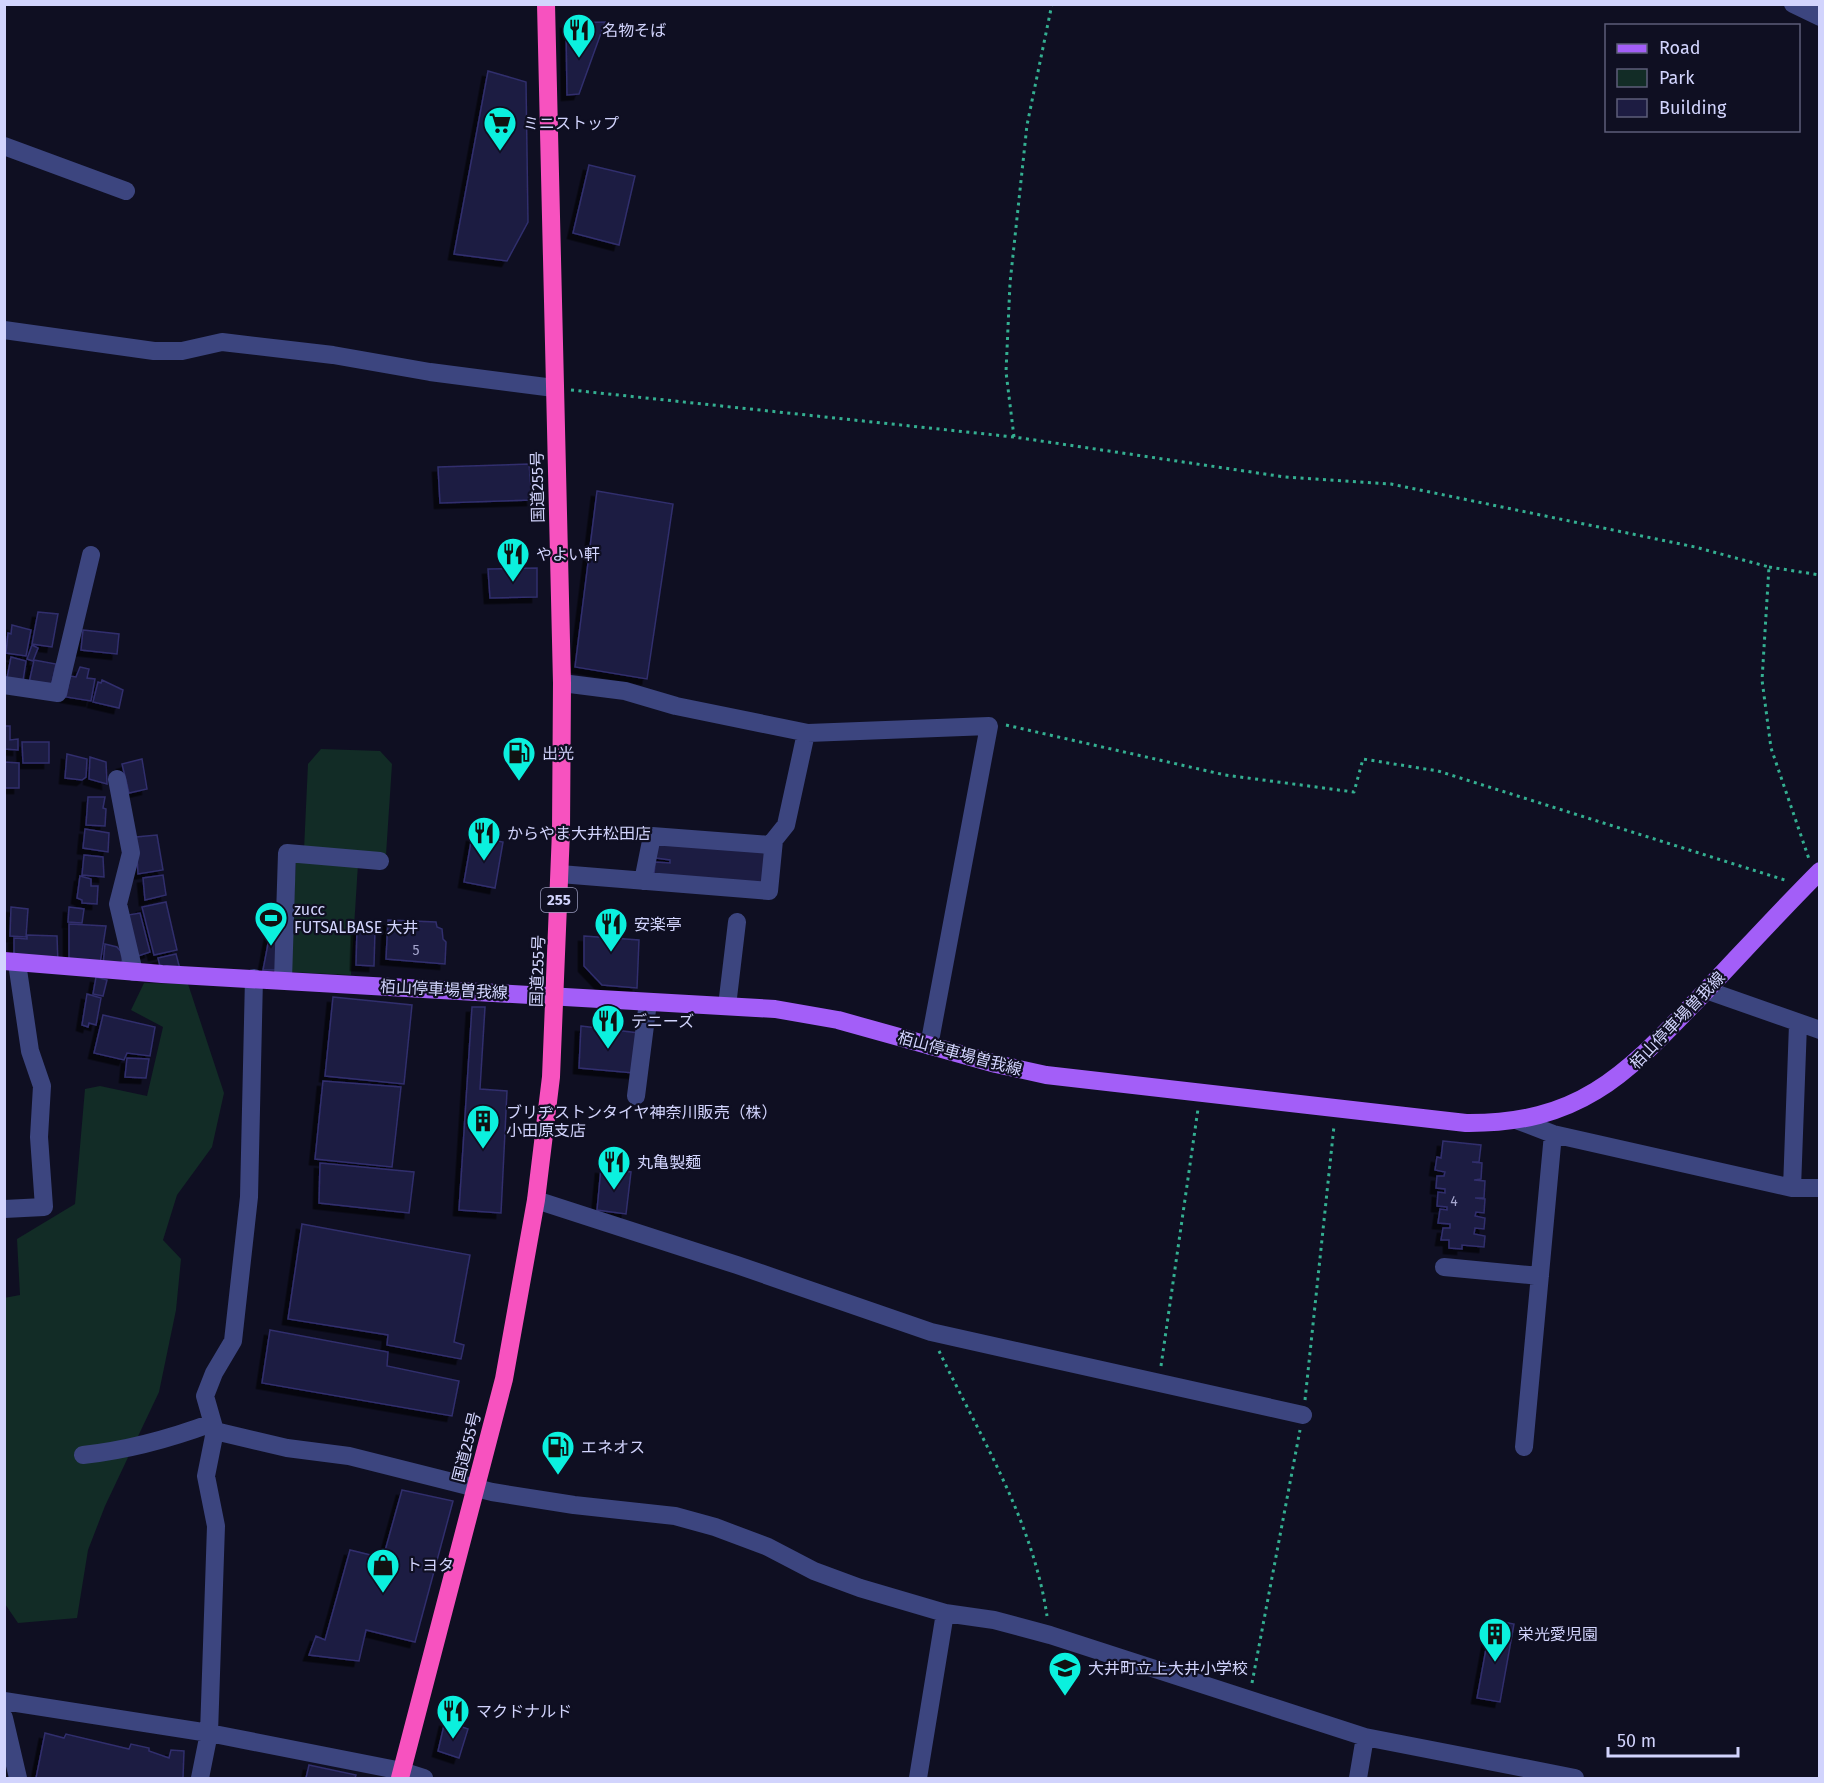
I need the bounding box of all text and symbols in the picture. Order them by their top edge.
restaurant icon: 名物そば [561,12,597,59]
place label: 名物そば [602,21,666,40]
legend [1605,24,1800,132]
text: Road [1659,37,1701,59]
text: Park [1659,67,1695,89]
text: Building [1659,97,1727,119]
supermarket icon: ミニストップ [482,105,518,152]
place label: ミニストップ [523,114,619,133]
street label: 国道255号 [527,451,548,523]
restaurant icon: やよい軒 [495,536,531,583]
place label: やよい軒 [536,545,600,564]
fuel station icon: 出光 [501,735,537,782]
place label: 出光 [542,744,574,763]
restaurant icon: からやま大井松田店 [466,815,502,862]
place label: からやま大井松田店 [507,824,651,843]
road number: 255 [541,888,577,912]
sports icon: zucc FUTSALBASE 大井 [253,900,289,947]
place label: zucc FUTSALBASE 大井 [294,900,419,937]
restaurant icon: 安楽亭 [593,906,629,953]
place label: 安楽亭 [634,915,682,934]
street label: 国道255号 [527,935,548,1007]
house number: 5 [412,942,420,959]
street label: 栢山停車場曽我線 [1626,968,1729,1073]
street label: 栢山停車場曽我線 [380,977,508,1002]
restaurant icon: デニーズ [590,1003,626,1050]
place label: デニーズ [631,1012,694,1031]
street label: 栢山停車場曽我線 [896,1028,1024,1079]
building icon: ブリヂストンタイヤ神奈川販売（株） 小田原支店 [465,1103,501,1150]
place label: ブリヂストンタイヤ神奈川販売（株） 小田原支店 [506,1103,778,1140]
restaurant icon: 丸亀製麺 [596,1144,632,1191]
place label: 丸亀製麺 [637,1153,701,1172]
house number: 4 [1450,1193,1458,1210]
street label: 国道255号 [449,1410,484,1484]
fuel station icon: エネオス [540,1429,576,1476]
place label: エネオス [581,1438,645,1457]
shop icon: トヨタ [365,1547,401,1594]
place label: トヨタ [406,1556,454,1575]
building icon: 栄光愛児園 [1477,1616,1513,1663]
place label: 栄光愛児園 [1518,1625,1598,1644]
school or university icon: 大井町立上大井小学校 [1047,1650,1083,1697]
place label: 大井町立上大井小学校 [1088,1659,1248,1678]
restaurant icon: マクドナルド [435,1693,471,1740]
place label: マクドナルド [476,1702,572,1721]
scale bar [1608,1720,1738,1758]
text: 50 m [1617,1730,1656,1752]

